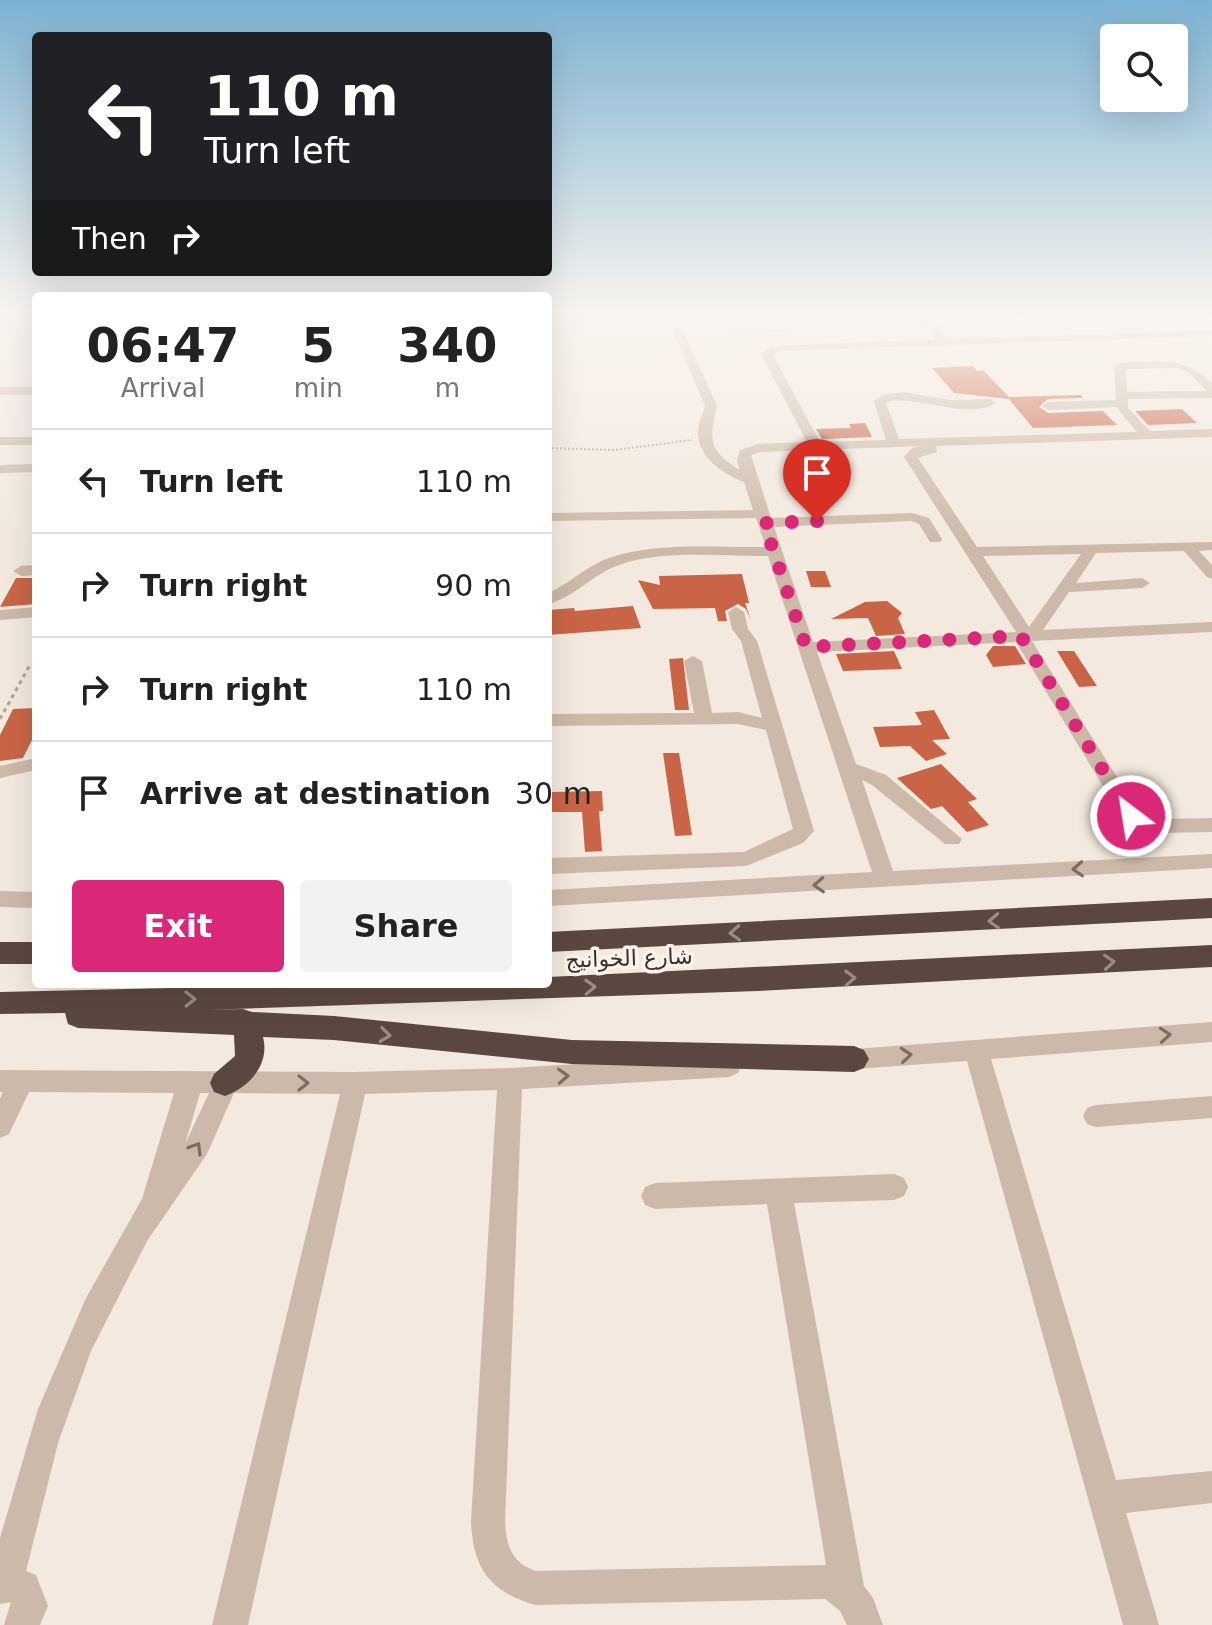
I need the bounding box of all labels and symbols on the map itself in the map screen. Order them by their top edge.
pin [783,439,851,521]
position arrow [1089,774,1173,858]
one-way arrow [1071,860,1084,877]
one-way arrow [812,876,825,893]
one-way arrow [987,912,1000,929]
one-way arrow [728,925,741,942]
street label: شارع الخوانيج [565,943,693,973]
one-way arrow [1103,954,1116,971]
one-way arrow [844,969,857,986]
one-way arrow [584,979,597,996]
one-way arrow [184,991,197,1008]
one-way arrow [379,1026,392,1043]
one-way arrow [1159,1027,1172,1044]
one-way arrow [900,1047,913,1064]
one-way arrow [557,1068,570,1085]
one-way arrow [297,1074,310,1092]
one-way arrow [186,1142,202,1157]

